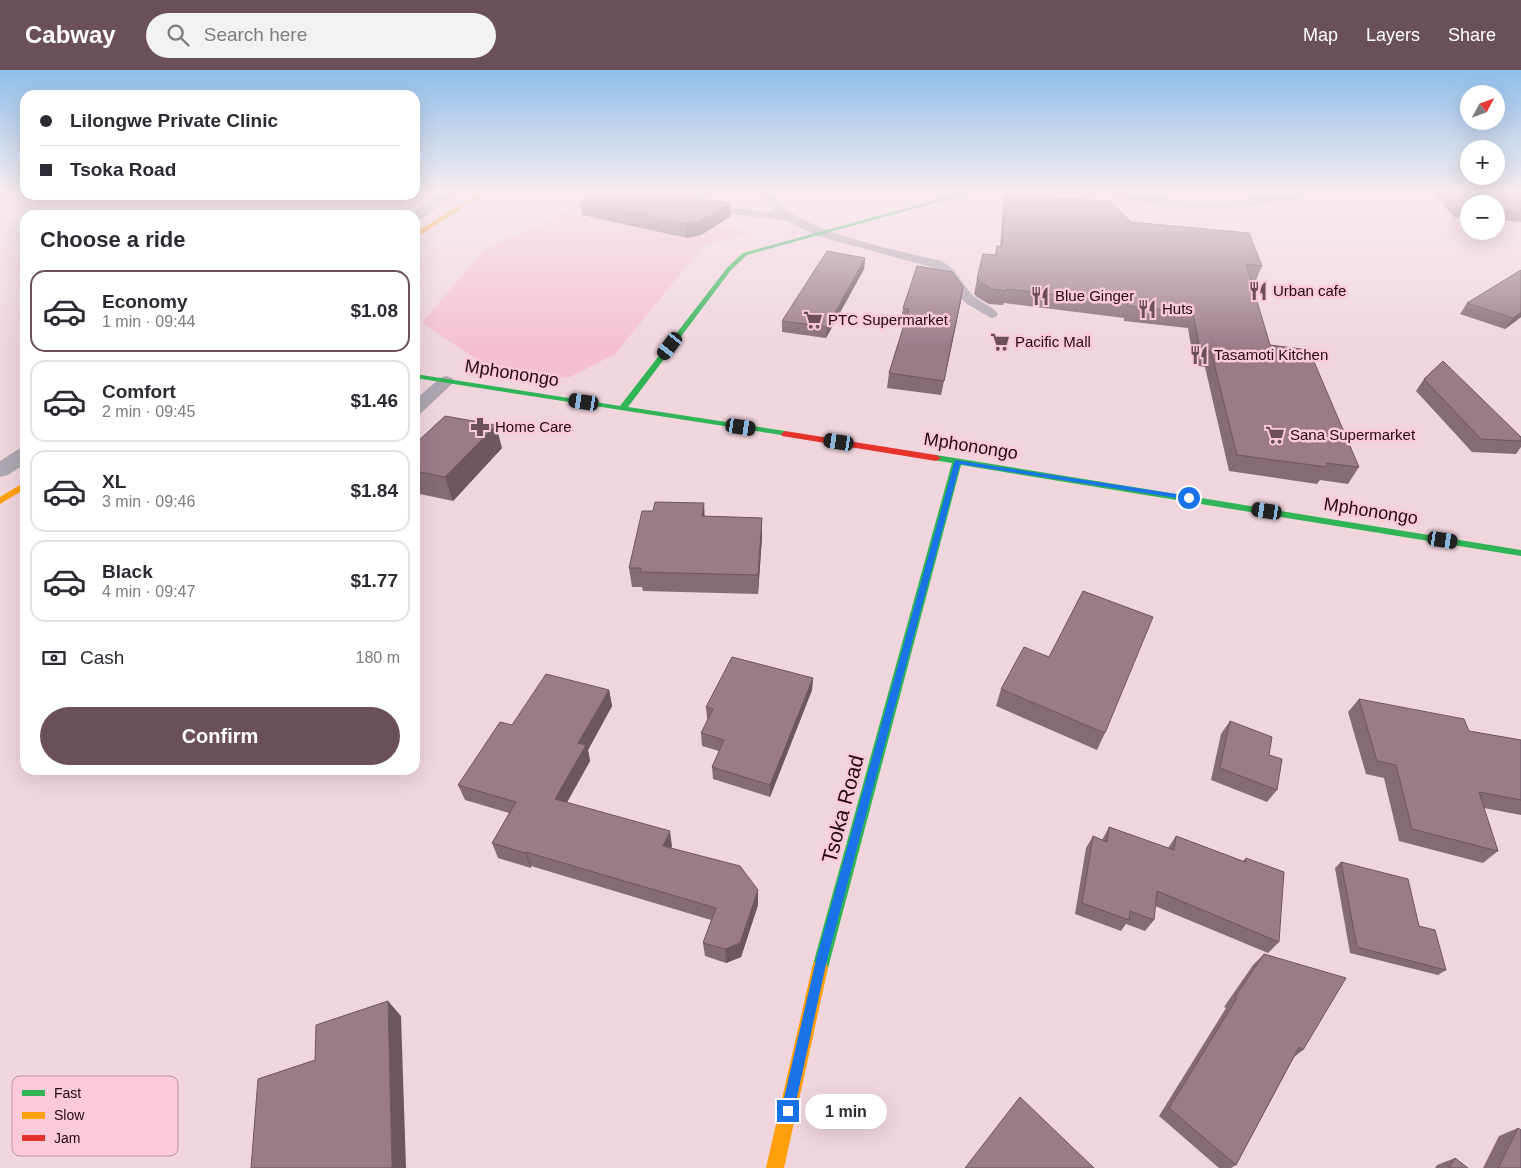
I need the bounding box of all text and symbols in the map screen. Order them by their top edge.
search box [146,13,496,58]
text: Cabway [25,21,116,48]
icon: search [164,21,192,49]
text: Search here [204,24,307,45]
text: Map [1303,25,1338,45]
text: Layers [1366,25,1420,45]
text: Share [1448,25,1496,45]
north arrow [1460,85,1505,130]
map controls [1460,85,1505,240]
text: Lilongwe Private Clinic [70,110,278,131]
button: + [1460,140,1505,185]
text: Tsoka Road [70,159,176,180]
button: − [1460,195,1505,240]
text: Choose a ride [40,227,185,252]
restaurant icon: Urban cafe [1247,280,1269,302]
place label: Urban cafe [1273,282,1346,299]
restaurant icon: Blue Ginger [1029,285,1051,307]
place label: Blue Ginger [1055,287,1134,304]
icon: car [42,289,87,334]
text: Economy [102,291,188,312]
restaurant icon: Huts [1136,298,1158,320]
text: $1.08 [350,300,398,321]
place label: Huts [1162,300,1193,317]
supermarket icon: PTC Supermarket [802,309,824,331]
place label: PTC Supermarket [828,311,949,328]
text: 1 min · 09:44 [102,313,195,330]
car [654,330,685,362]
supermarket icon: Pacific Mall [989,331,1011,353]
place label: Pacific Mall [1015,333,1091,350]
restaurant icon: Tasamoti Kitchen [1188,344,1210,366]
place label: Tasamoti Kitchen [1214,346,1328,363]
street label: Mphonongo [463,356,561,390]
icon: car [42,379,87,424]
text: Comfort [102,381,176,402]
text: $1.46 [350,390,398,411]
car [568,392,599,412]
text: 2 min · 09:45 [102,403,195,420]
pharmacy icon: Home Care [469,416,491,438]
car [725,417,756,437]
place label: Home Care [495,418,572,435]
supermarket icon: Sana Supermarket [1264,424,1286,446]
place label: Sana Supermarket [1290,426,1416,443]
street label: Mphonongo [922,429,1020,463]
car [823,432,854,452]
icon: car [42,469,87,514]
text: XL [102,471,126,492]
text: $1.84 [350,480,398,501]
route start [1178,487,1200,509]
text: 3 min · 09:46 [102,493,195,510]
street label: Mphonongo [1322,494,1420,528]
car [1251,501,1282,521]
car [1427,530,1458,550]
icon: car [42,559,87,604]
text: Black [102,561,153,582]
text: $1.77 [350,570,398,591]
text: 4 min · 09:47 [102,583,195,600]
icon: cash [40,644,68,672]
text: Cash [80,647,124,668]
text: 180 m [356,649,400,666]
button: Confirm [40,707,400,765]
street label: Tsoka Road [817,752,868,865]
legend [12,1076,178,1156]
text: Fast [54,1085,81,1101]
callout: 1 min [806,1094,888,1128]
route end [777,1100,799,1122]
text: 1 min [825,1103,867,1120]
text: Slow [54,1107,85,1123]
text: Jam [54,1130,80,1146]

